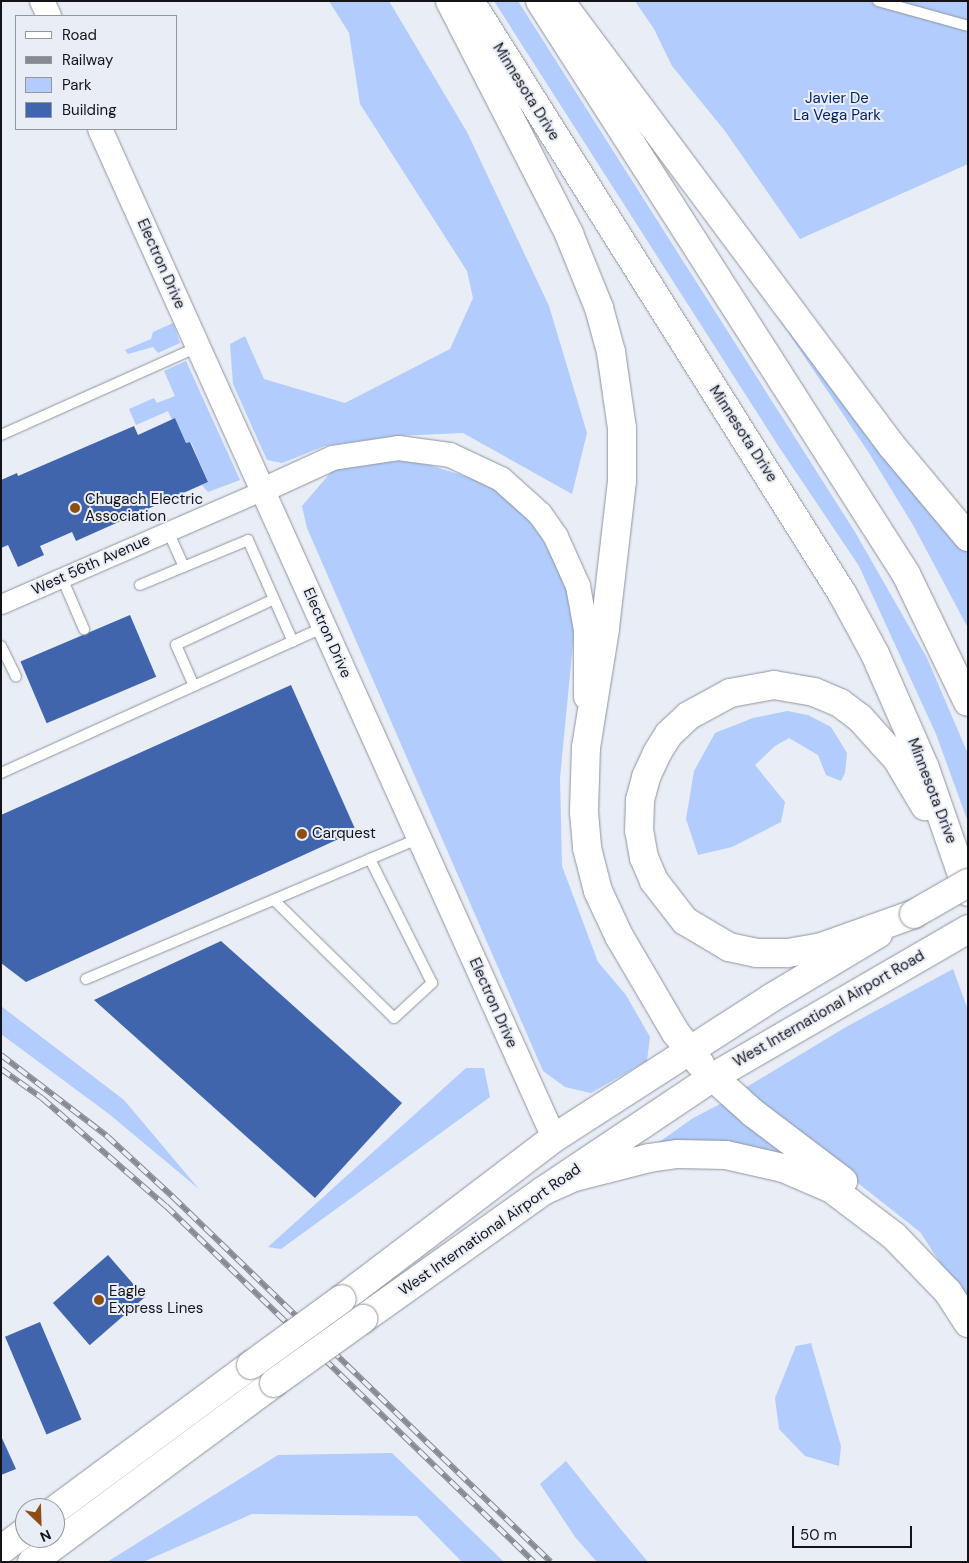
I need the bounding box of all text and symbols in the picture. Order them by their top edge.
legend [15,15,178,130]
text: Road [62,25,97,45]
street label: Minnesota Drive [489,40,563,144]
text: Railway [62,50,113,70]
text: Park [62,75,92,95]
park label: Javier De La Vega Park [793,89,881,124]
text: Building [62,100,117,120]
street label: Electron Drive [133,216,189,312]
street label: Minnesota Drive [705,382,781,486]
place label: Chugach Electric Association [85,490,203,525]
marker: Chugach Electric Association [69,502,81,514]
street label: West 56th Avenue [29,531,153,599]
street label: Electron Drive [299,585,355,681]
street label: Minnesota Drive [904,736,960,846]
place label: Carquest [312,825,376,843]
marker: Carquest [296,828,308,840]
street label: West International Airport Road [730,947,928,1071]
street label: Electron Drive [465,955,521,1051]
street label: West International Airport Road [396,1160,584,1300]
place label: Eagle Express Lines [109,1282,203,1317]
marker: Eagle Express Lines [93,1294,105,1306]
north arrow [15,1498,65,1548]
scale bar [794,1516,914,1548]
text: N [37,1525,54,1546]
text: 50 m [800,1525,837,1545]

